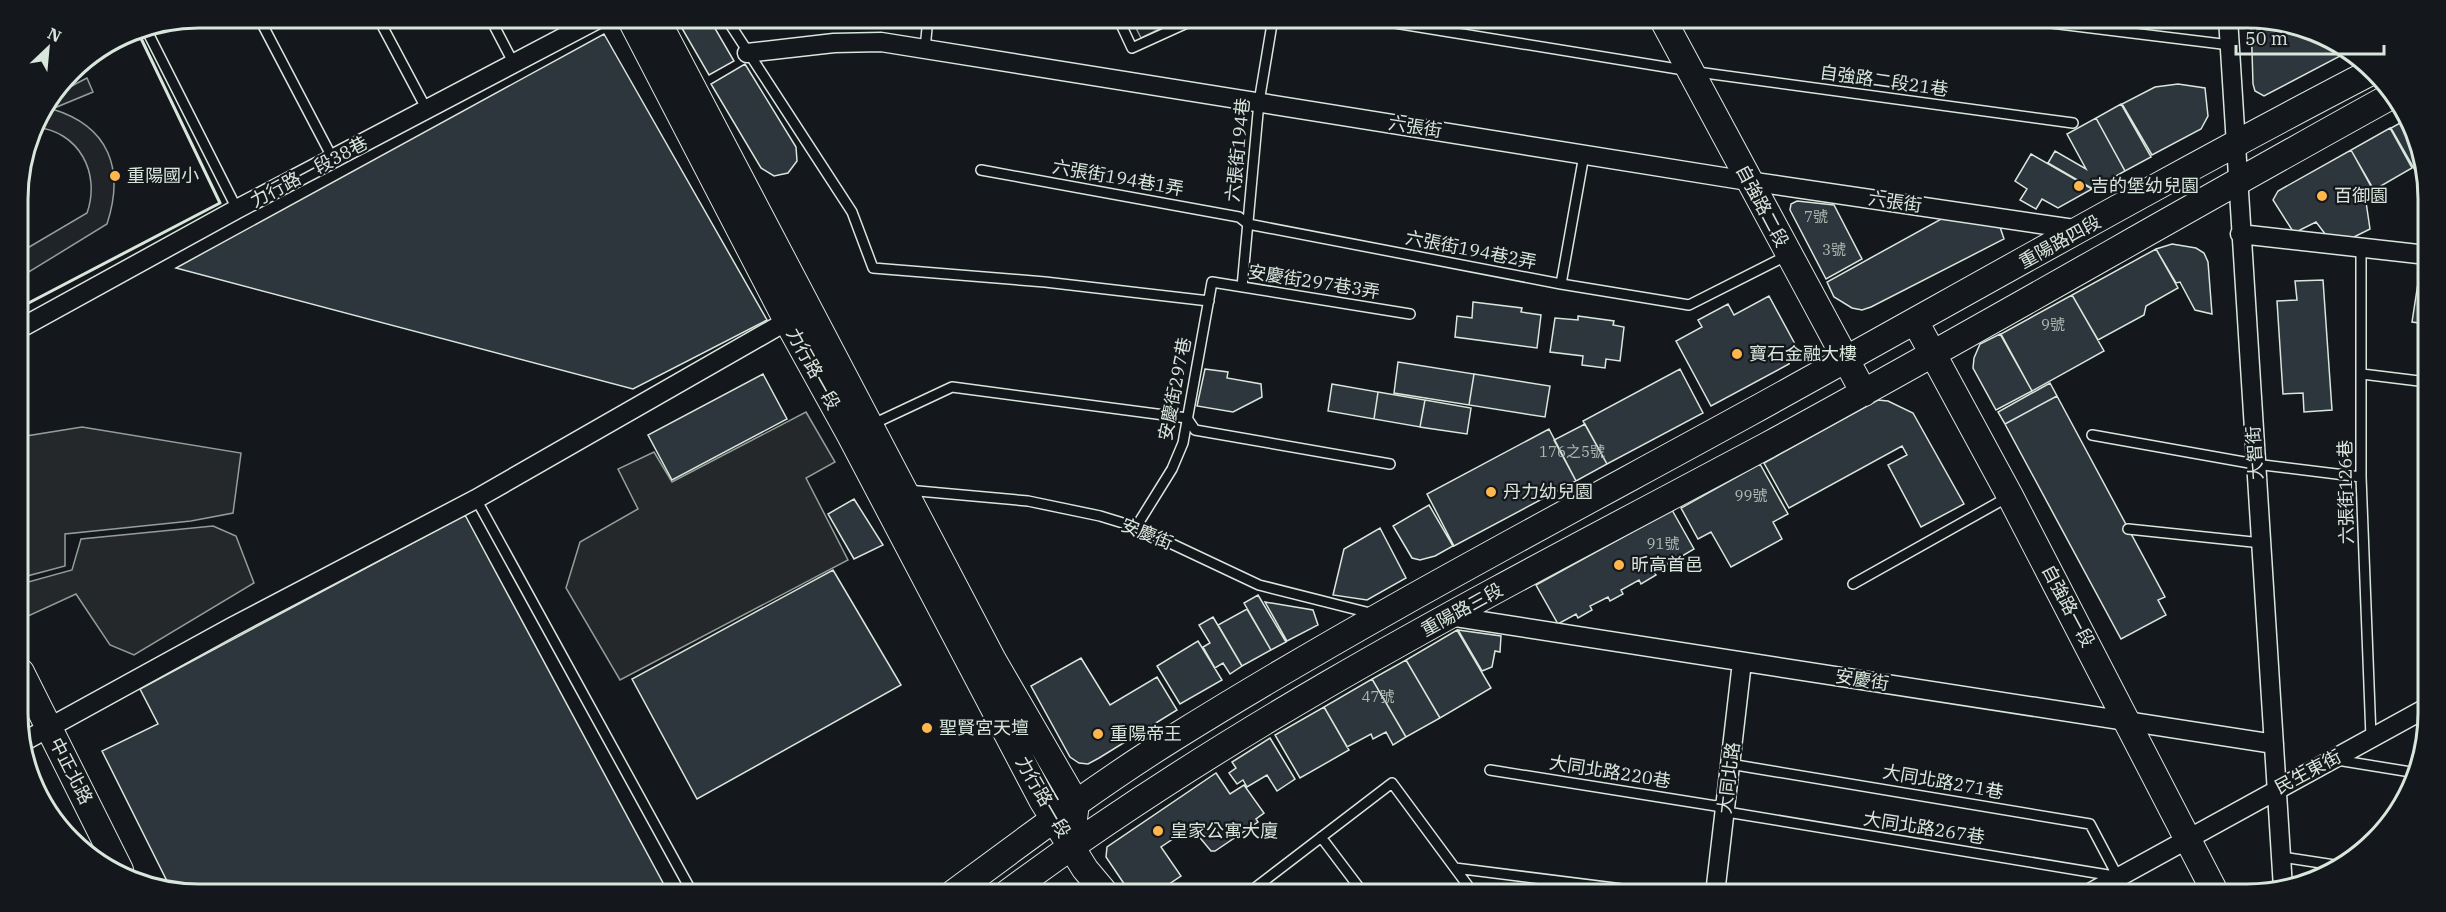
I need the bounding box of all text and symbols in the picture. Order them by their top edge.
north arrow [18,18,78,78]
scale bar [2236,18,2384,56]
text: N [45,23,65,46]
text: 50 m [2245,27,2288,50]
street label: 自強路二段21巷 [1818,60,1950,101]
street label: 六張街194巷 [1221,97,1254,203]
street label: 六張街 [1387,111,1444,142]
street label: 力行路一段38巷 [246,131,371,212]
street label: 六張街194巷1弄 [1051,155,1186,200]
street label: 自強路二段 [1731,161,1794,251]
place label: 重陽國小 [127,164,199,187]
marker: 重陽國小 [108,169,122,183]
place label: 吉的堡幼兒園 [2091,174,2199,197]
marker: 吉的堡幼兒園 [2072,179,2086,193]
place label: 百御園 [2334,184,2388,207]
street label: 六張街 [1867,186,1923,217]
marker: 百御園 [2315,189,2329,203]
house number: 7號 [1804,207,1828,226]
street label: 重陽路四段 [2015,210,2105,273]
street label: 六張街194巷2弄 [1404,226,1539,274]
house number: 3號 [1822,240,1846,259]
street label: 安慶街297巷3弄 [1246,260,1382,303]
house number: 9號 [2041,315,2065,334]
street label: 力行路一段 [782,324,845,414]
street label: 安慶街297巷 [1153,335,1196,442]
place label: 寶石金融大樓 [1749,342,1857,365]
marker: 寶石金融大樓 [1730,347,1744,361]
street label: 大智街 [2241,425,2268,481]
street label: 六張街126巷 [2333,440,2358,544]
house number: 176之5號 [1539,442,1605,461]
place label: 丹力幼兒園 [1503,480,1593,503]
marker: 丹力幼兒園 [1484,485,1498,499]
house number: 99號 [1734,486,1768,505]
street label: 安慶街 [1118,513,1177,554]
house number: 91號 [1646,534,1680,553]
place label: 昕高首邑 [1631,553,1703,576]
marker: 昕高首邑 [1612,558,1626,572]
street label: 自強路一段 [2037,561,2100,651]
street label: 重陽路三段 [1417,578,1507,641]
street label: 安慶街 [1834,664,1891,695]
house number: 47號 [1361,687,1395,706]
place label: 聖賢宮天壇 [939,716,1029,739]
marker: 聖賢宮天壇 [920,721,934,735]
place label: 重陽帝王 [1110,722,1182,745]
marker: 重陽帝王 [1091,727,1105,741]
street label: 中正北路 [45,733,98,808]
street label: 大同北路 [1713,741,1744,815]
street label: 民生東街 [2271,745,2345,799]
street label: 大同北路220巷 [1548,751,1672,792]
street label: 力行路一段 [1011,752,1076,841]
street label: 大同北路271巷 [1881,760,2005,803]
street label: 大同北路267巷 [1862,807,1986,848]
place label: 皇家公寓大廈 [1170,819,1278,842]
marker: 皇家公寓大廈 [1151,824,1165,838]

